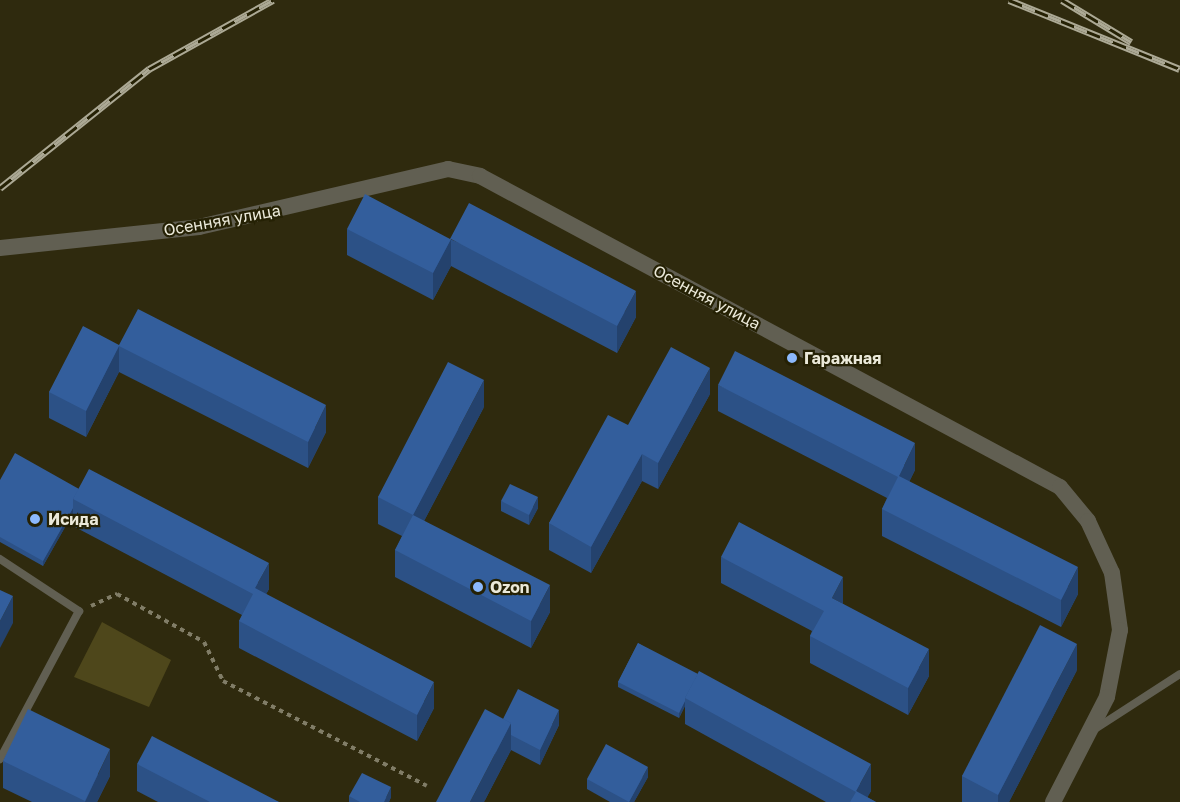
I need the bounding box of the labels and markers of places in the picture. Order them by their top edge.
place label: Гаражная [804,348,881,368]
marker: Гаражная [785,351,799,365]
place label: Исида [48,509,98,529]
marker: Исида [26,510,44,528]
place label: Ozon [490,577,530,597]
marker: Ozon [471,580,485,594]

